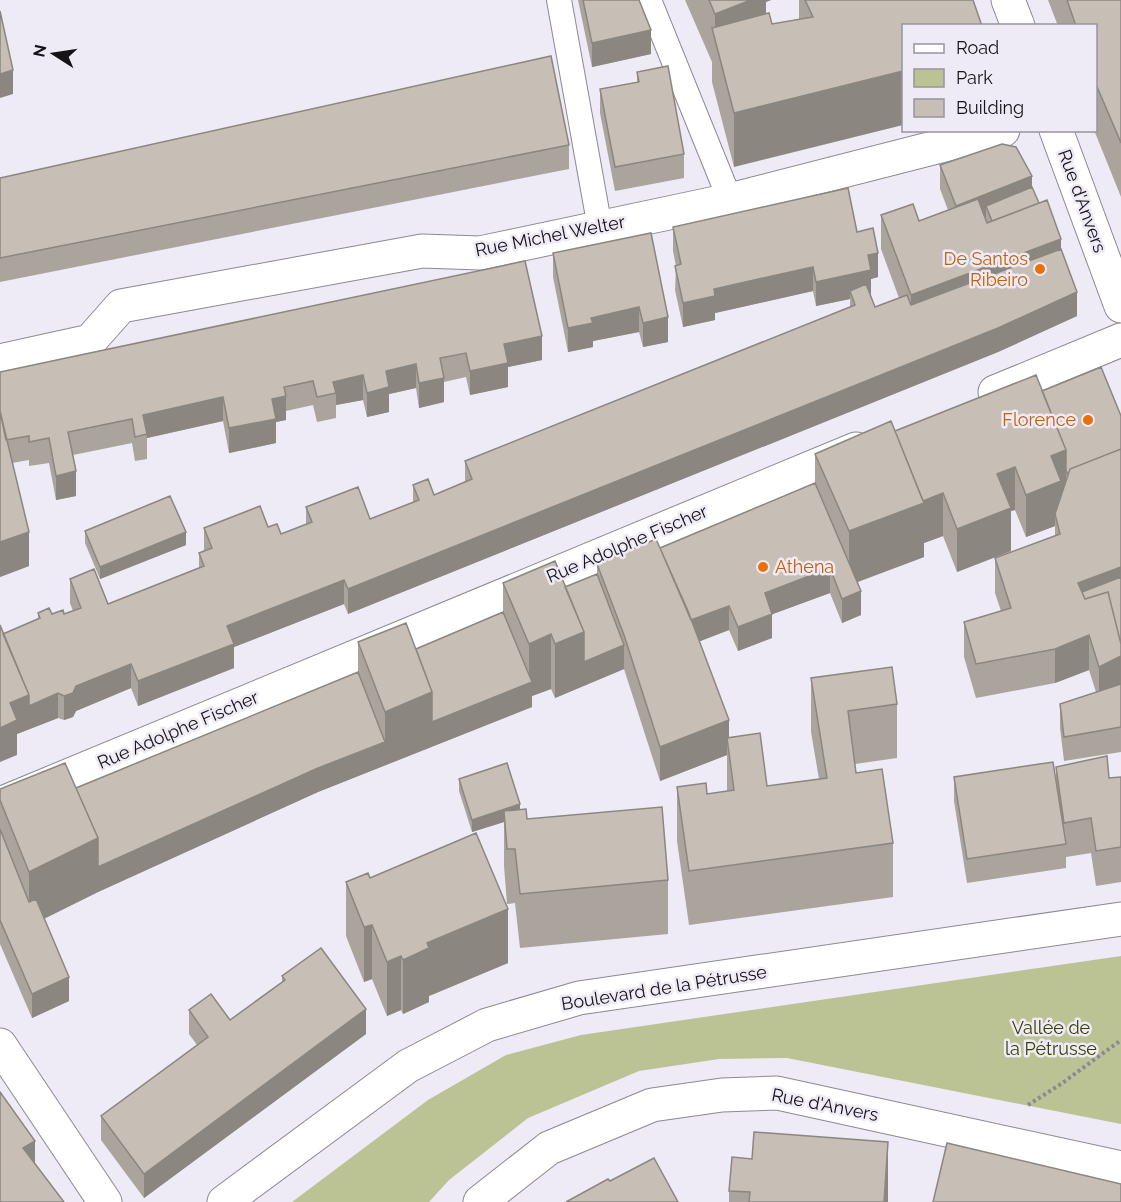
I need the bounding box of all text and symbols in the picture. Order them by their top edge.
north arrow [24,24,84,84]
legend [902,24,1097,132]
text: Road [956,37,999,58]
text: N [29,43,50,59]
text: Park [956,67,993,88]
text: Building [956,97,1024,118]
street label: Rue d'Anvers [1054,146,1111,256]
street label: Rue Michel Welter [473,211,627,260]
place label: De Santos Ribeiro [944,248,1028,290]
marker: De Santos Ribeiro [1033,262,1047,276]
place label: Florence [1002,409,1076,430]
marker: Florence [1081,413,1095,427]
street label: Rue Adolphe Fischer [543,500,711,587]
place label: Athena [775,556,834,577]
marker: Athena [756,560,770,574]
street label: Rue Adolphe Fischer [94,686,262,773]
street label: Boulevard de la Pétrusse [560,961,769,1014]
park label: Vallée de la Pétrusse [1005,1017,1097,1059]
street label: Rue d'Anvers [770,1084,881,1125]

